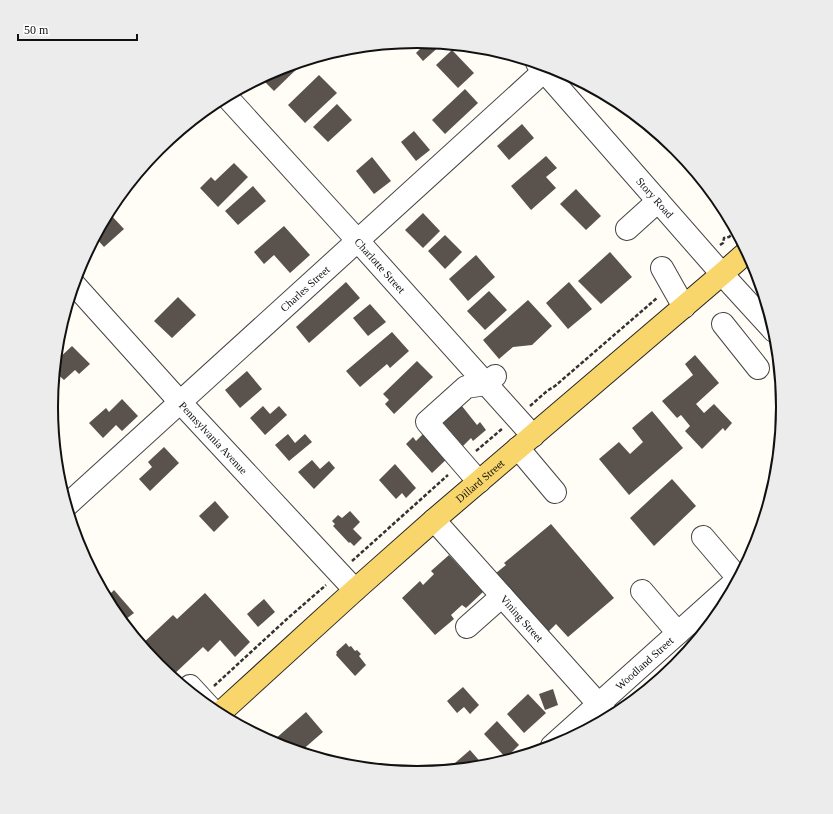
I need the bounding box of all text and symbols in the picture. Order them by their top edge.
scale bar [18,16,137,42]
text: 50 m [24,23,49,37]
street label: Story Road [634,175,676,221]
street label: Charlotte Street [352,236,408,295]
street label: Charles Street [278,263,332,314]
street label: Pennsylvania Avenue [177,399,250,477]
street label: Dillard Street [453,457,507,505]
street label: Vining Street [498,593,546,644]
street label: Woodland Street [613,634,676,692]

